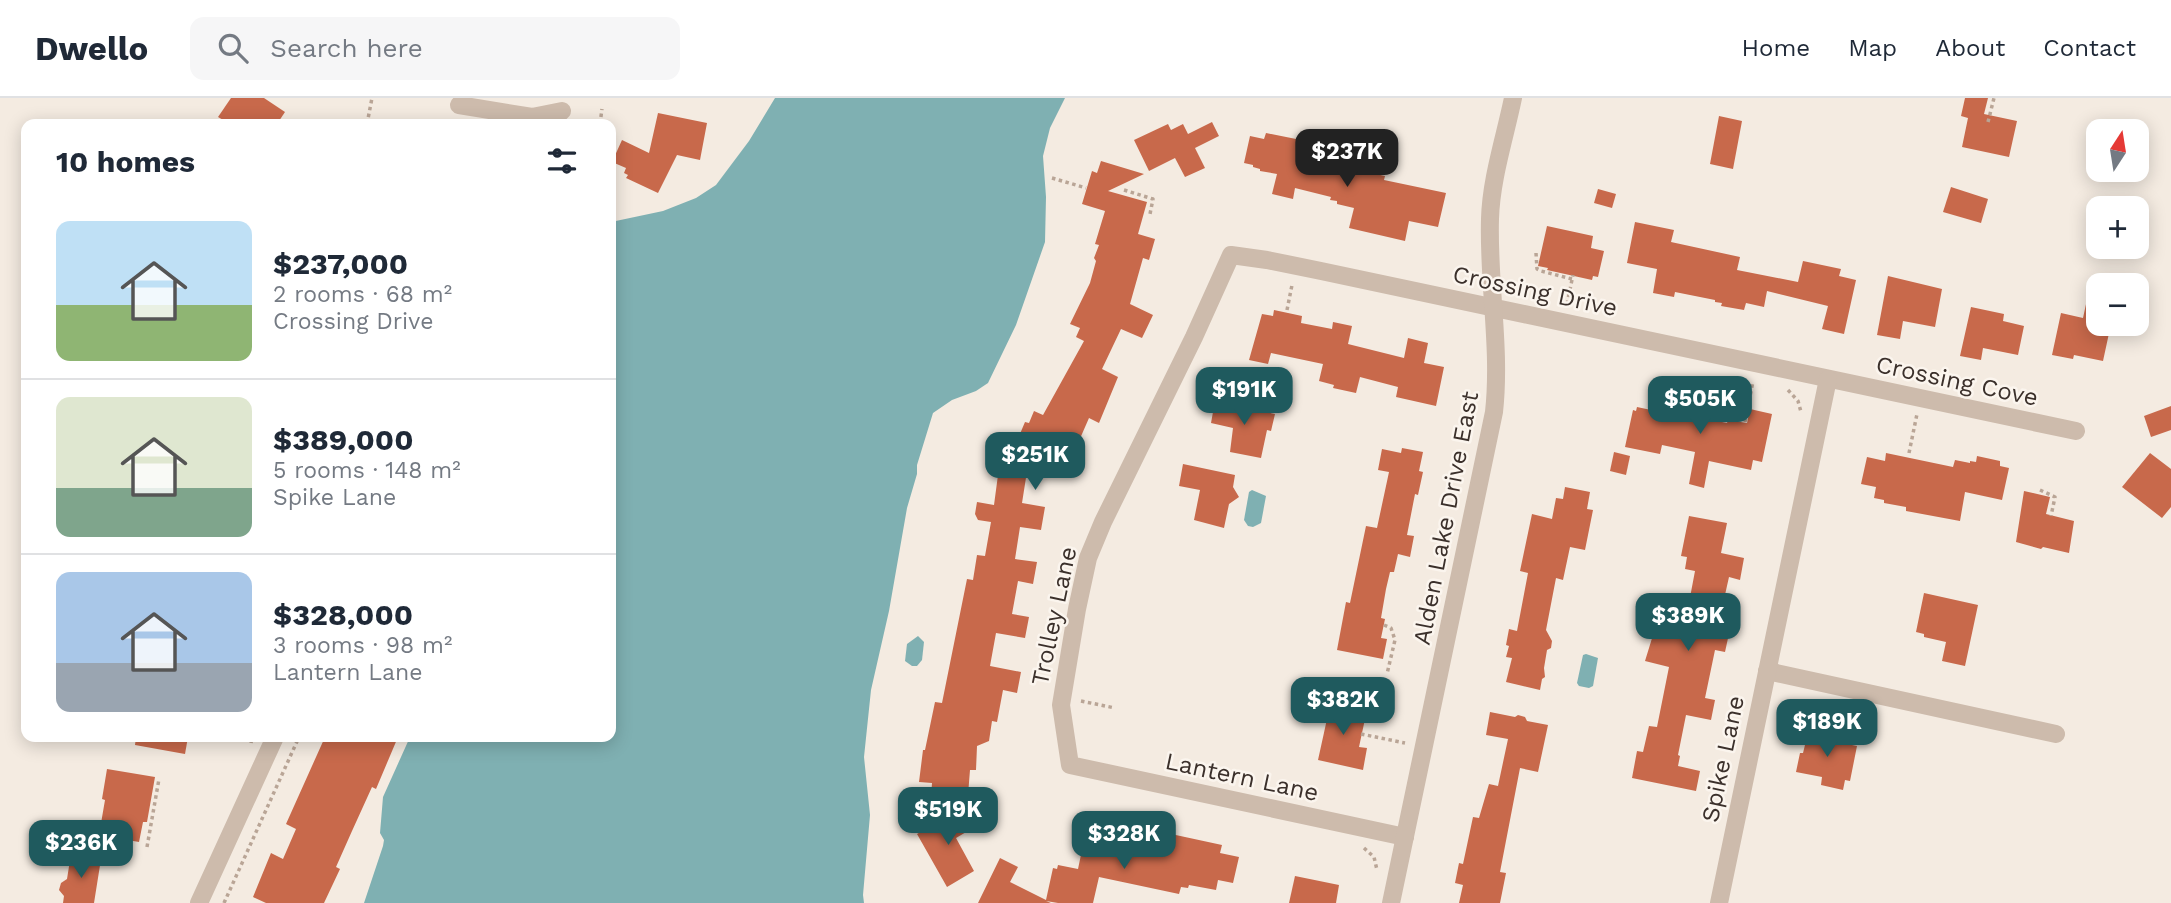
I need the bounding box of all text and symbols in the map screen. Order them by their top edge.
search box [190,17,680,80]
text: Dwello [35,29,148,68]
icon: search [214,29,252,67]
text: Search here [270,33,423,63]
text: Home [1742,34,1810,62]
text: Map [1848,34,1897,62]
text: About [1935,34,2005,62]
text: Contact [2043,34,2136,62]
north arrow [2086,119,2149,182]
map controls [2086,119,2149,336]
pin: $237K [1298,130,1396,189]
text: $237K [1311,138,1383,165]
icon: filters [543,142,581,180]
text: 10 homes [56,144,195,179]
button: + [2086,196,2149,259]
text: $237,000 [273,246,408,281]
icon: home [112,249,196,333]
street label: Crossing Drive [1450,260,1620,322]
button: − [2086,273,2149,336]
text: 2 rooms · 68 m² [273,281,452,308]
text: Crossing Drive [273,308,433,335]
street label: Crossing Cove [1873,350,2041,412]
pin: $191K [1195,368,1293,427]
text: $191K [1212,376,1276,403]
pin: $505K [1651,376,1749,436]
text: $505K [1664,385,1736,412]
street label: Alden Lake Drive East [1408,389,1484,647]
text: $389,000 [273,422,414,457]
icon: home [112,425,196,509]
pin: $251K [986,432,1084,492]
text: $251K [1001,441,1069,468]
text: 5 rooms · 148 m² [273,457,461,484]
text: Spike Lane [273,484,396,511]
street label: Trolley Lane [1026,544,1082,688]
pin: $389K [1639,594,1737,653]
text: $328,000 [273,597,413,632]
icon: home [112,600,196,684]
text: $389K [1652,602,1724,629]
text: 3 rooms · 98 m² [273,632,452,659]
text: Lantern Lane [273,659,423,686]
pin: $382K [1294,678,1392,737]
text: $382K [1307,686,1379,713]
street label: Spike Lane [1696,693,1750,825]
pin: $189K [1778,700,1876,759]
text: $189K [1792,708,1862,735]
street label: Lantern Lane [1163,747,1321,807]
pin: $519K [899,788,997,847]
text: $519K [914,796,982,823]
pin: $328K [1075,812,1173,871]
pin: $236K [32,820,130,880]
text: $328K [1088,820,1160,847]
text: $236K [45,829,117,856]

